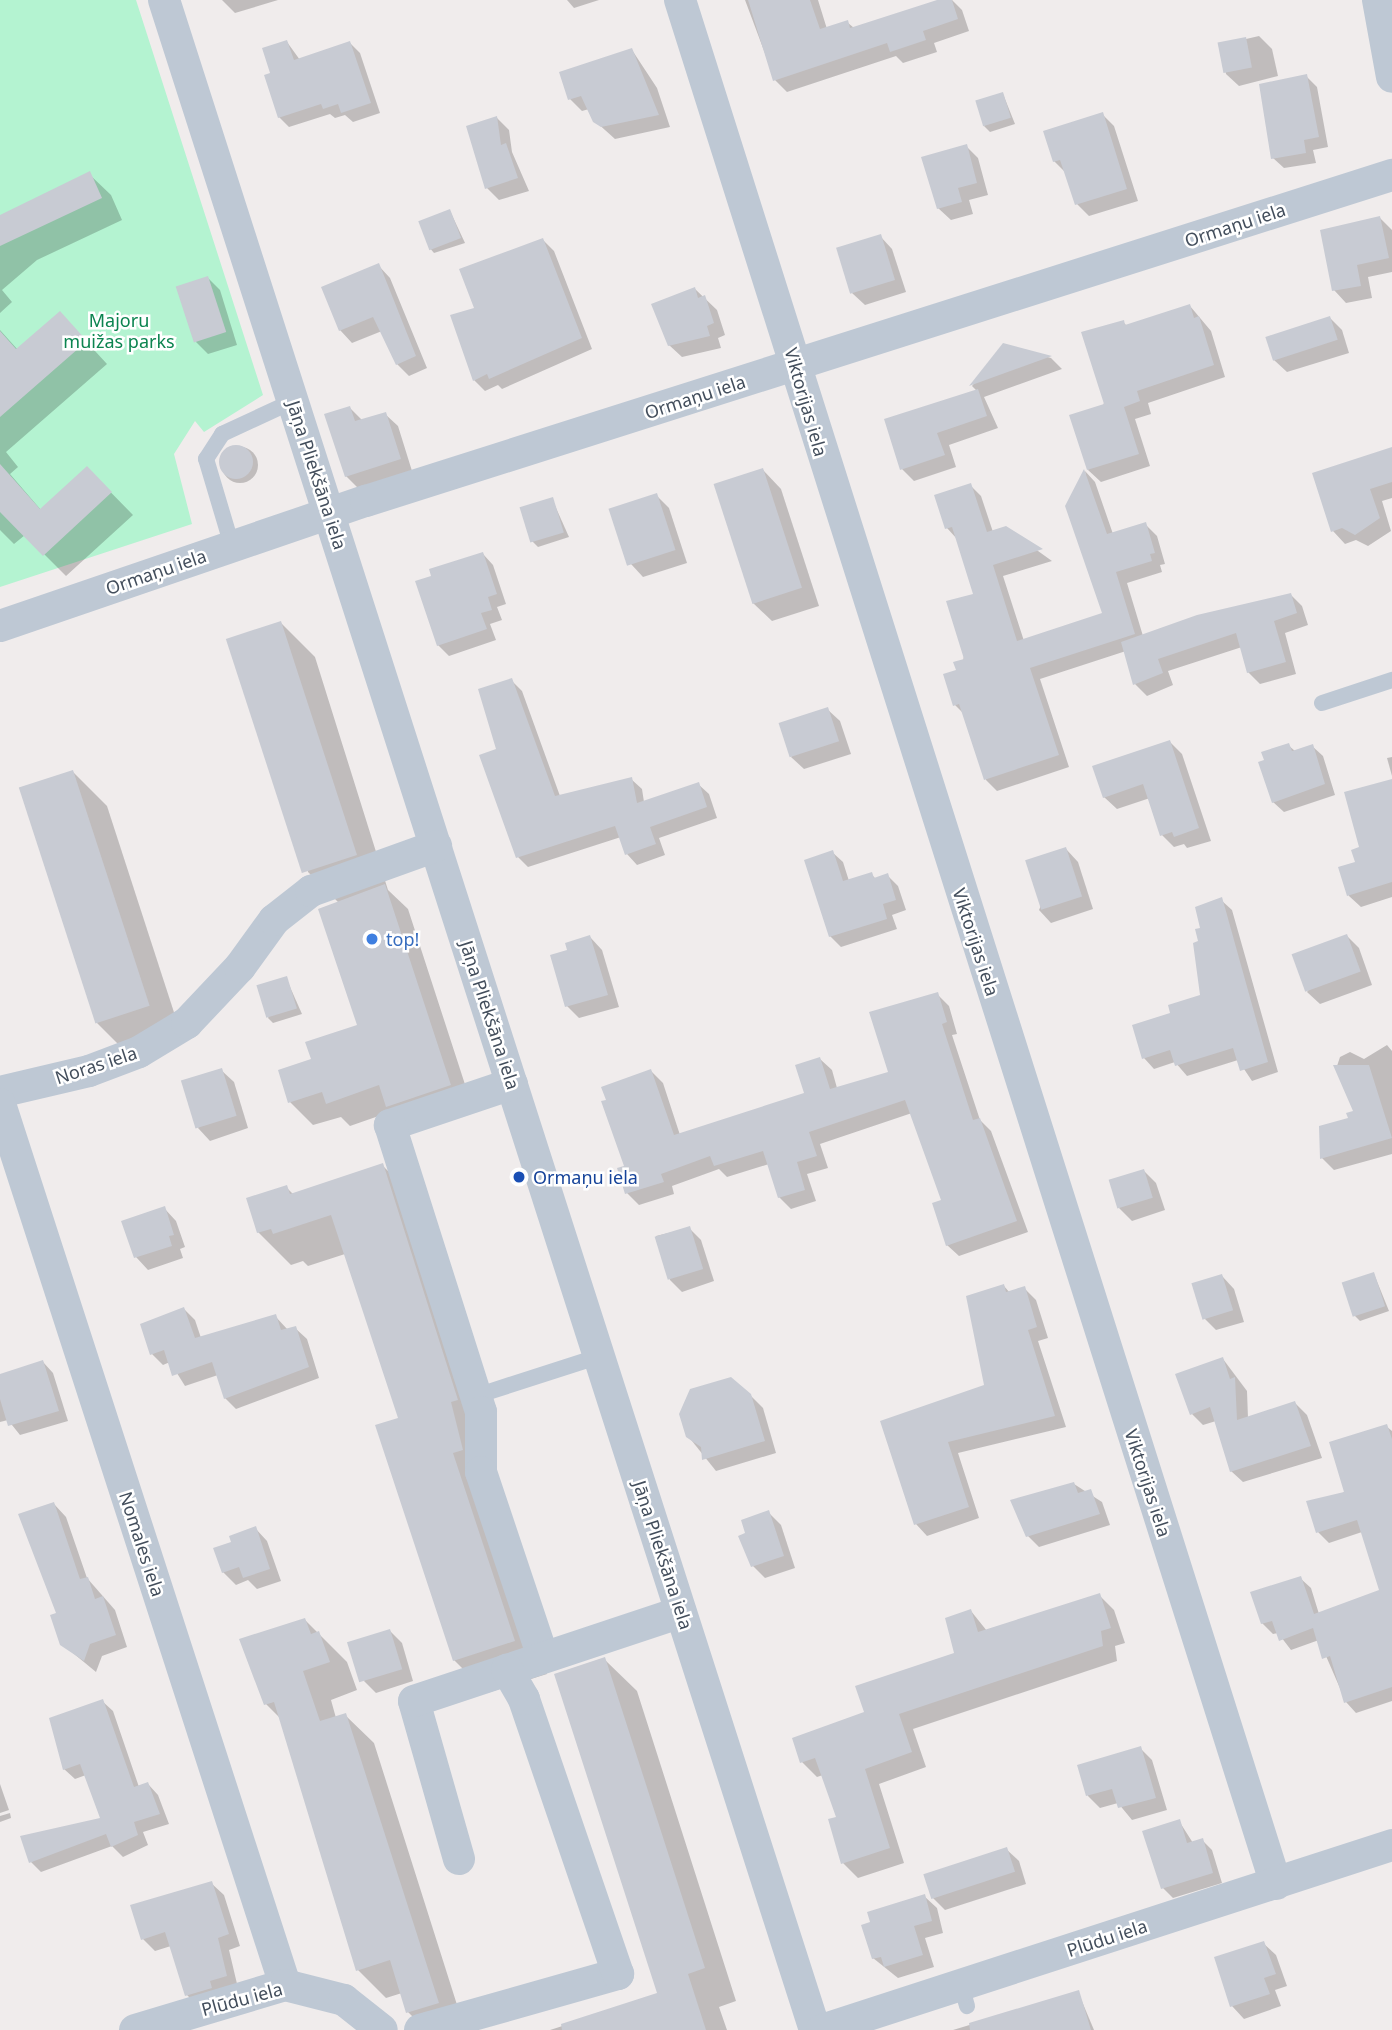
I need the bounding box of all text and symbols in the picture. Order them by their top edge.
street label: Ormaņu iela [1182,199,1288,251]
park label: Majoru muižas parks [63,310,175,352]
street label: Viktorijas iela [780,345,832,459]
street label: Ormaņu iela [642,371,748,423]
street label: Jāņa Pliekšāna iela [283,398,351,552]
street label: Ormaņu iela [103,545,209,599]
street label: Viktorijas iela [948,885,1004,999]
place label: top! [386,928,419,950]
marker: top! [364,931,380,947]
street label: Jāņa Pliekšāna iela [456,938,524,1092]
street label: Noras iela [52,1042,140,1088]
place label: Ormaņu iela [533,1166,638,1188]
marker: Ormaņu iela [511,1169,527,1185]
street label: Viktorijas iela [1120,1426,1176,1540]
street label: Jāņa Pliekšāna iela [629,1478,697,1632]
street label: Nomales iela [115,1489,169,1599]
street label: Plūdu iela [1064,1915,1150,1961]
street label: Plūdu iela [199,1978,285,2020]

